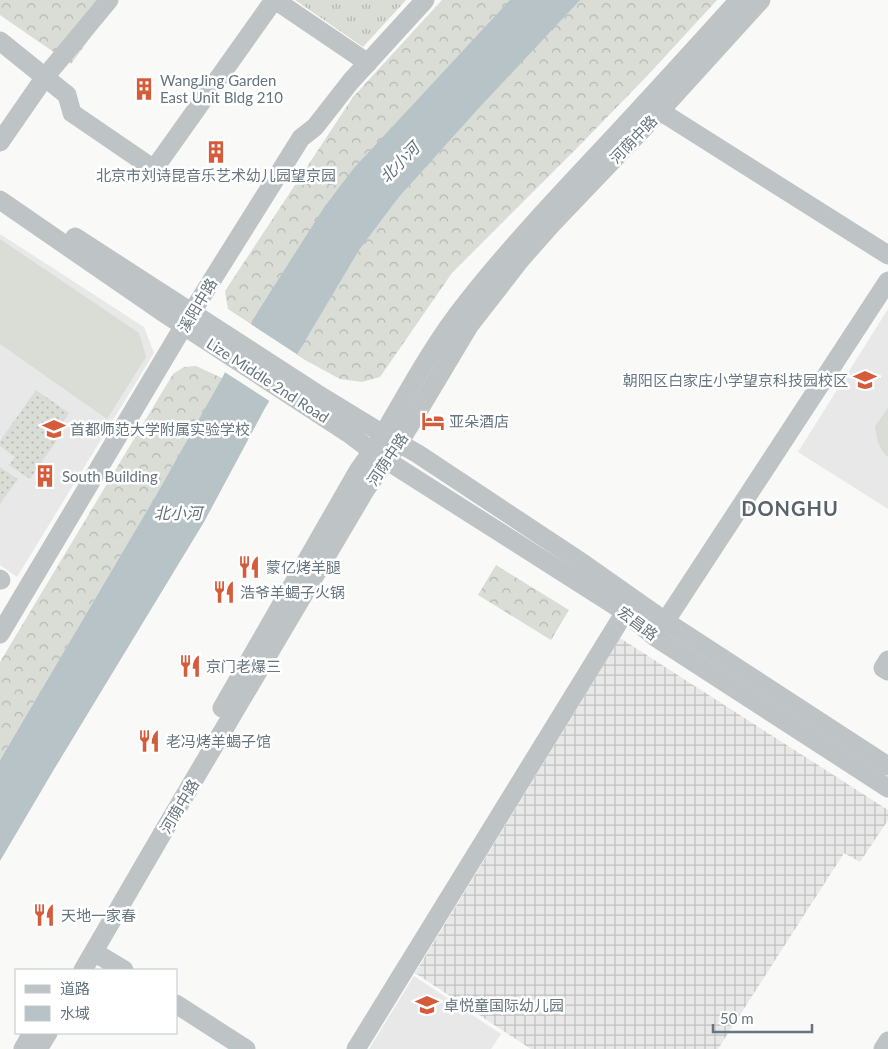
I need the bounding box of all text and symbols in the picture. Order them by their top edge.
place label: WangJing Garden East Unit Bldg 210 [160,71,283,106]
building icon: WangJing Garden East Unit Bldg 210 [131,76,157,102]
street label: 河荫中路 [606,111,660,167]
water label: 北小河 [375,136,425,186]
building icon: 北京市刘诗昆音乐艺术幼儿园望京园 [203,139,229,165]
place label: 北京市刘诗昆音乐艺术幼儿园望京园 [96,166,336,184]
street label: 溪阳中路 [174,275,220,335]
street label: Lize Middle 2nd Road [204,334,332,426]
school or university icon: 朝阳区白家庄小学望京科技园校区 [852,367,878,393]
place label: 朝阳区白家庄小学望京科技园校区 [623,371,848,389]
hotel icon: 亚朵酒店 [420,408,446,434]
place label: 亚朵酒店 [449,412,509,430]
school or university icon: 首都师范大学附属实验学校 [41,416,67,442]
place label: 首都师范大学附属实验学校 [70,420,250,438]
street label: 河荫中路 [363,429,411,489]
building icon: South Building [32,463,58,489]
place label: South Building [62,467,158,485]
district label: DONGHU [741,496,839,520]
water label: 北小河 [154,503,205,522]
restaurant icon: 蒙亿烤羊腿 [236,554,262,580]
place label: 蒙亿烤羊腿 [266,558,341,576]
restaurant icon: 浩爷羊蝎子火锅 [211,579,237,605]
place label: 浩爷羊蝎子火锅 [240,583,345,601]
street label: 宏昌路 [615,602,661,644]
restaurant icon: 京门老爆三 [177,653,203,679]
place label: 京门老爆三 [206,657,281,675]
restaurant icon: 老冯烤羊蝎子馆 [136,728,162,754]
place label: 老冯烤羊蝎子馆 [166,732,271,750]
street label: 河荫中路 [156,776,202,836]
restaurant icon: 天地一家春 [31,902,57,928]
place label: 天地一家春 [61,906,136,924]
legend [15,969,178,1034]
text: 道路 [60,979,90,997]
school or university icon: 卓悦童国际幼儿园 [414,992,440,1018]
place label: 卓悦童国际幼儿园 [444,996,564,1014]
scale bar [713,1002,812,1034]
text: 水域 [60,1004,90,1022]
text: 50 m [720,1009,754,1027]

